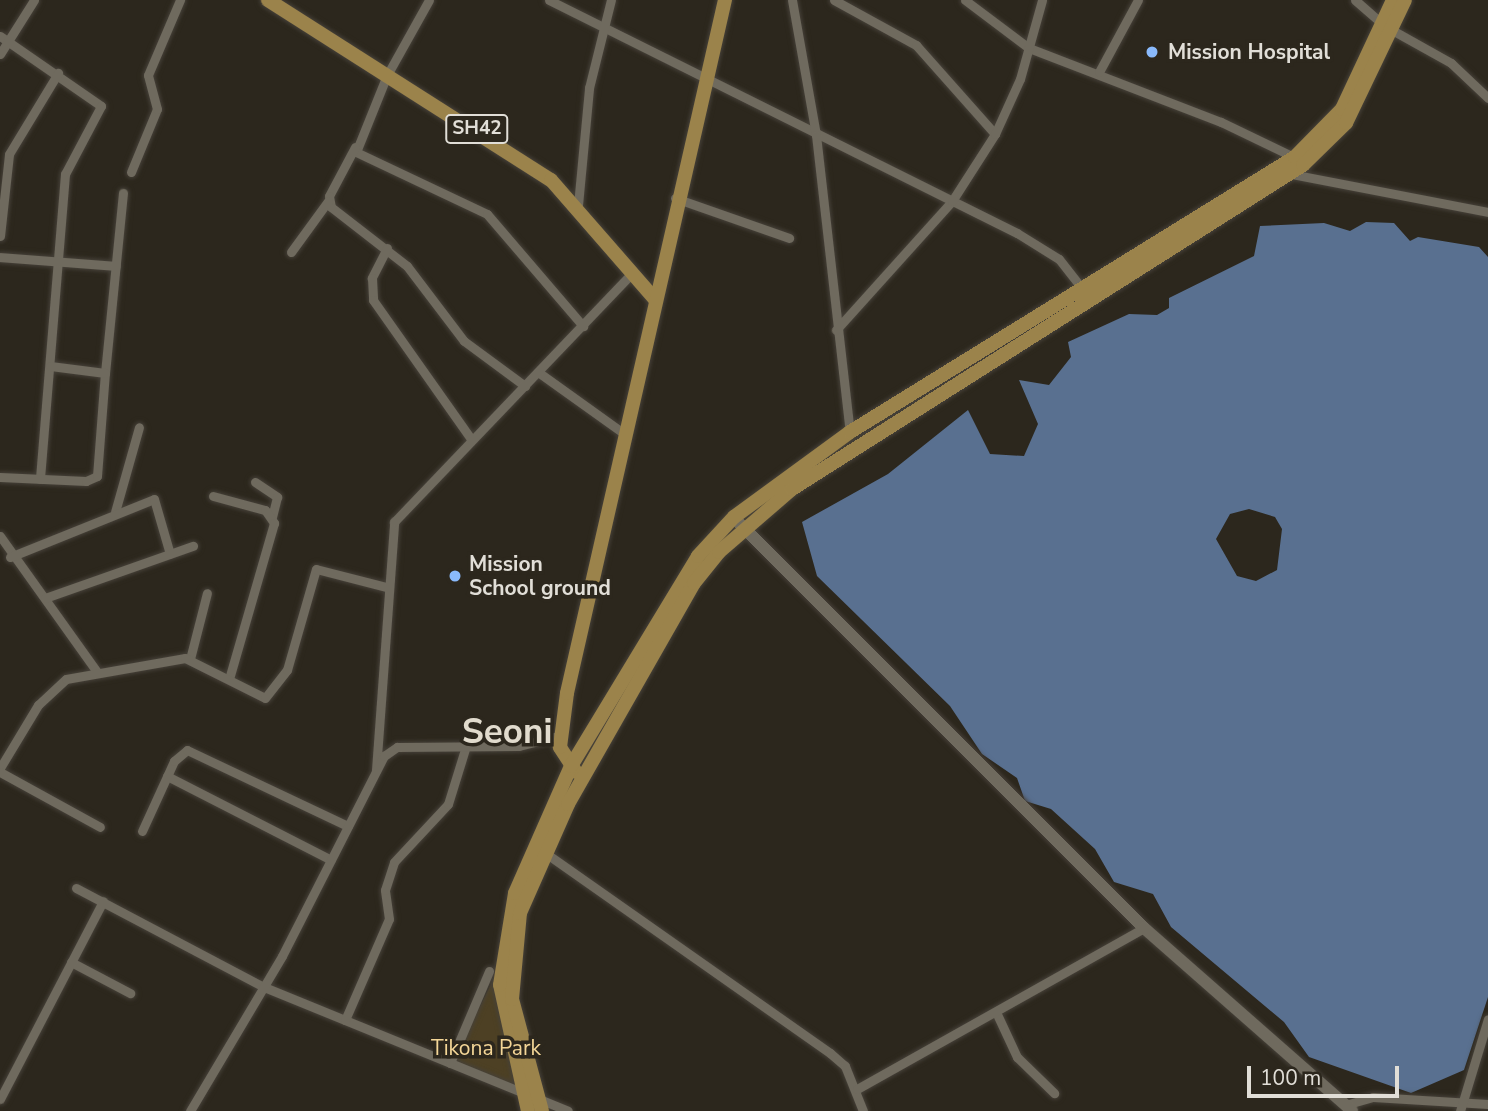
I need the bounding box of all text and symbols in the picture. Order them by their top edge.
place label: Mission Hospital [1168,39,1330,65]
marker: Mission Hospital [1142,42,1162,62]
road number: SH42 [444,113,510,144]
place label: Mission School ground [469,551,611,601]
marker: Mission School ground [447,568,463,584]
district label: Seoni [462,711,552,753]
park label: Tikona Park [431,1035,541,1061]
scale bar [1250,1052,1402,1096]
text: 100 m [1260,1064,1321,1092]

